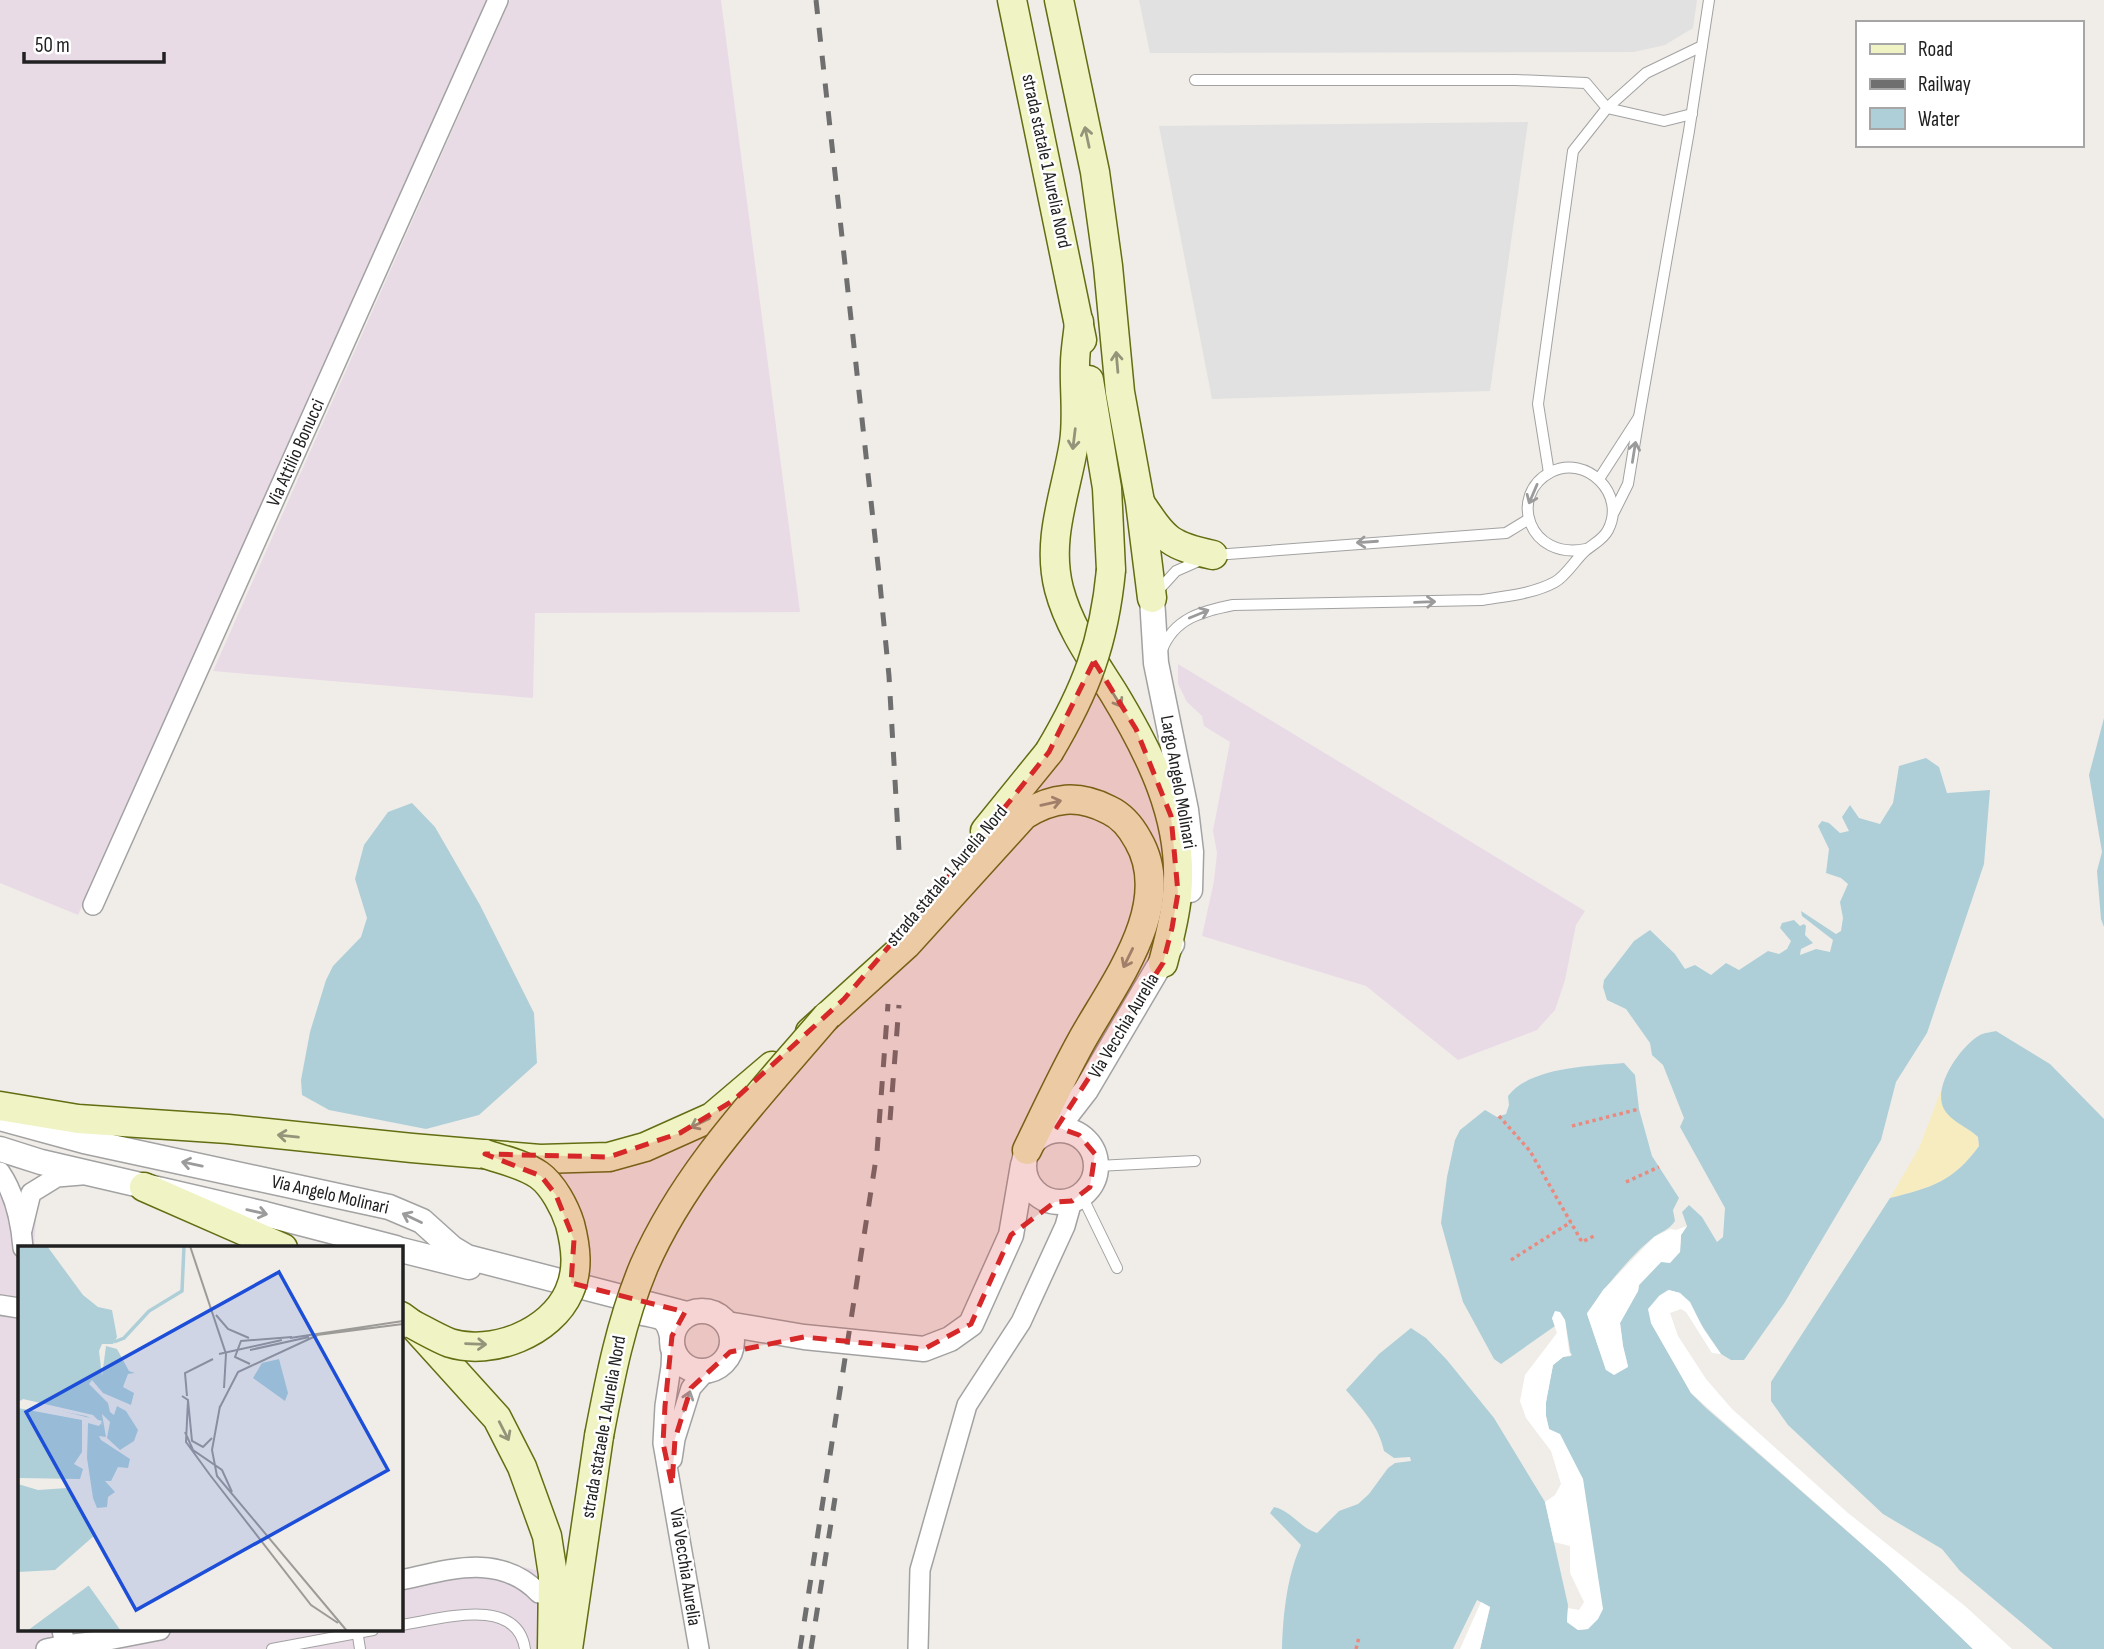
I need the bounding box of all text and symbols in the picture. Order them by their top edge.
scale bar [24,21,164,65]
legend [1856,21,2083,147]
text: 50 m [35,33,70,58]
text: Road [1918,37,1953,62]
street label: strada statale 1 Aurelia Nord [1016,72,1076,250]
text: Railway [1918,72,1971,97]
text: Water [1918,107,1960,132]
one-way arrow [1080,126,1094,149]
one-way arrow [1110,351,1123,374]
street label: Via Attilio Bonucci [262,396,330,510]
one-way arrow [1067,427,1080,450]
one-way arrow [1628,441,1641,464]
one-way arrow [1526,483,1539,504]
one-way arrow [1356,536,1378,549]
one-way arrow [1413,595,1436,609]
one-way arrow [1187,607,1209,620]
one-way arrow [1110,688,1124,708]
street label: Largo Angelo Molinari [1155,714,1201,850]
one-way arrow [1040,795,1062,808]
street label: strada statale 1 Aurelia Nord [881,801,1013,951]
one-way arrow [1120,947,1134,968]
street label: Via Vecchia Aurelia [1084,969,1164,1083]
one-way arrow [690,1116,711,1130]
one-way arrow [277,1129,300,1142]
one-way arrow [181,1157,204,1171]
street label: Via Angelo Molinari [269,1170,391,1220]
one-way arrow [245,1206,268,1220]
one-way arrow [402,1210,423,1224]
inset map [18,1246,402,1632]
street label: strada stataele 1 Aurelia Nord [577,1334,631,1520]
one-way arrow [464,1338,487,1351]
one-way arrow [682,1390,694,1412]
one-way arrow [497,1421,511,1441]
street label: Via Vecchia Aurelia [664,1507,706,1627]

